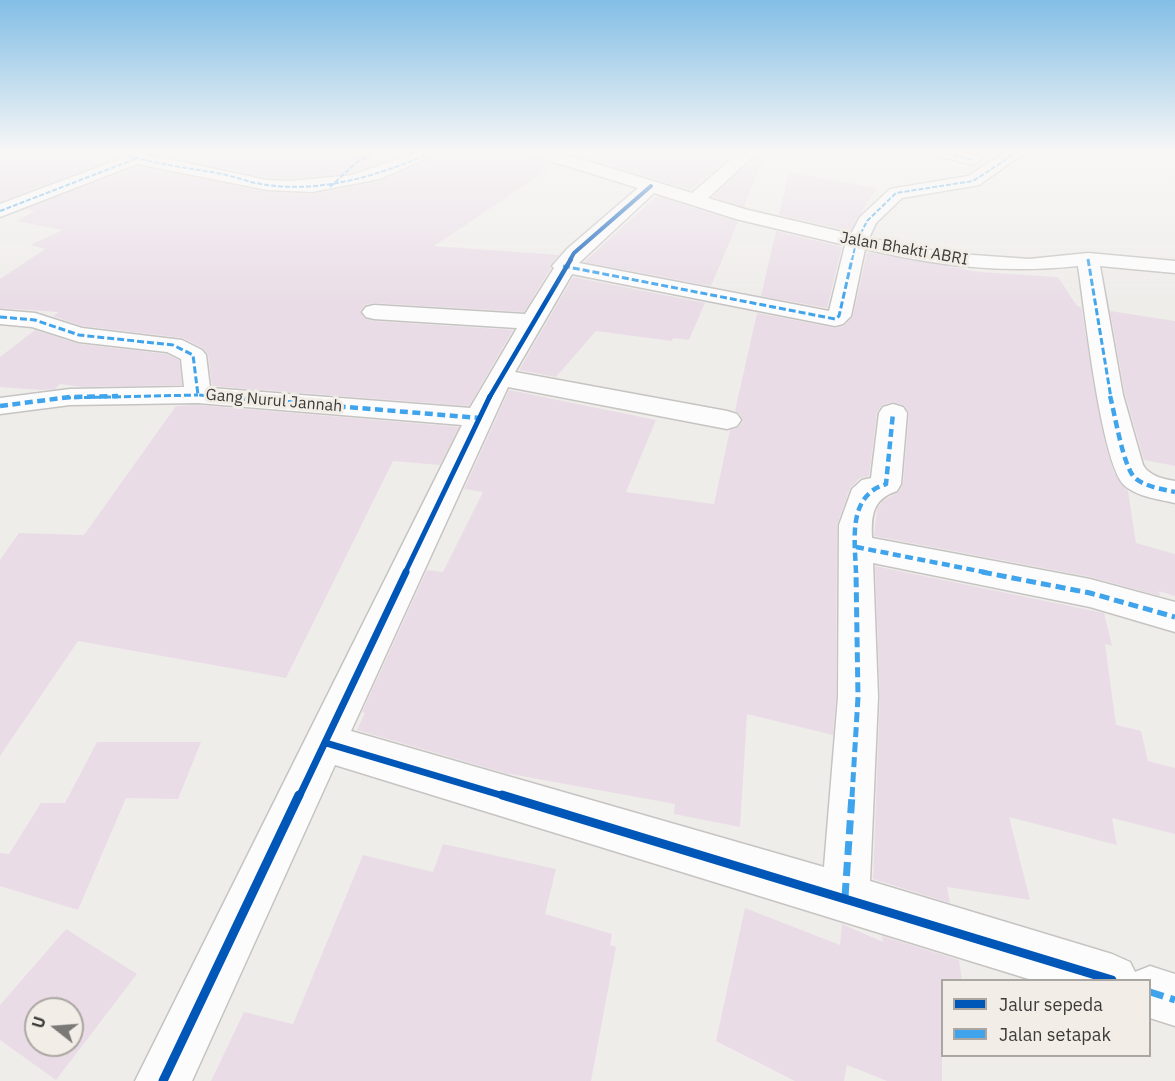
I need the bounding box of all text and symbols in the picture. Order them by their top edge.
street label: Jalan Bhakti ABRI [839,228,969,270]
street label: Gang Nurul Jannah [205,385,343,417]
legend [941,979,1151,1057]
text: Jalur sepeda [999,993,1103,1016]
north arrow [24,997,84,1057]
text: U [28,1014,50,1031]
text: Jalan setapak [999,1023,1111,1046]

